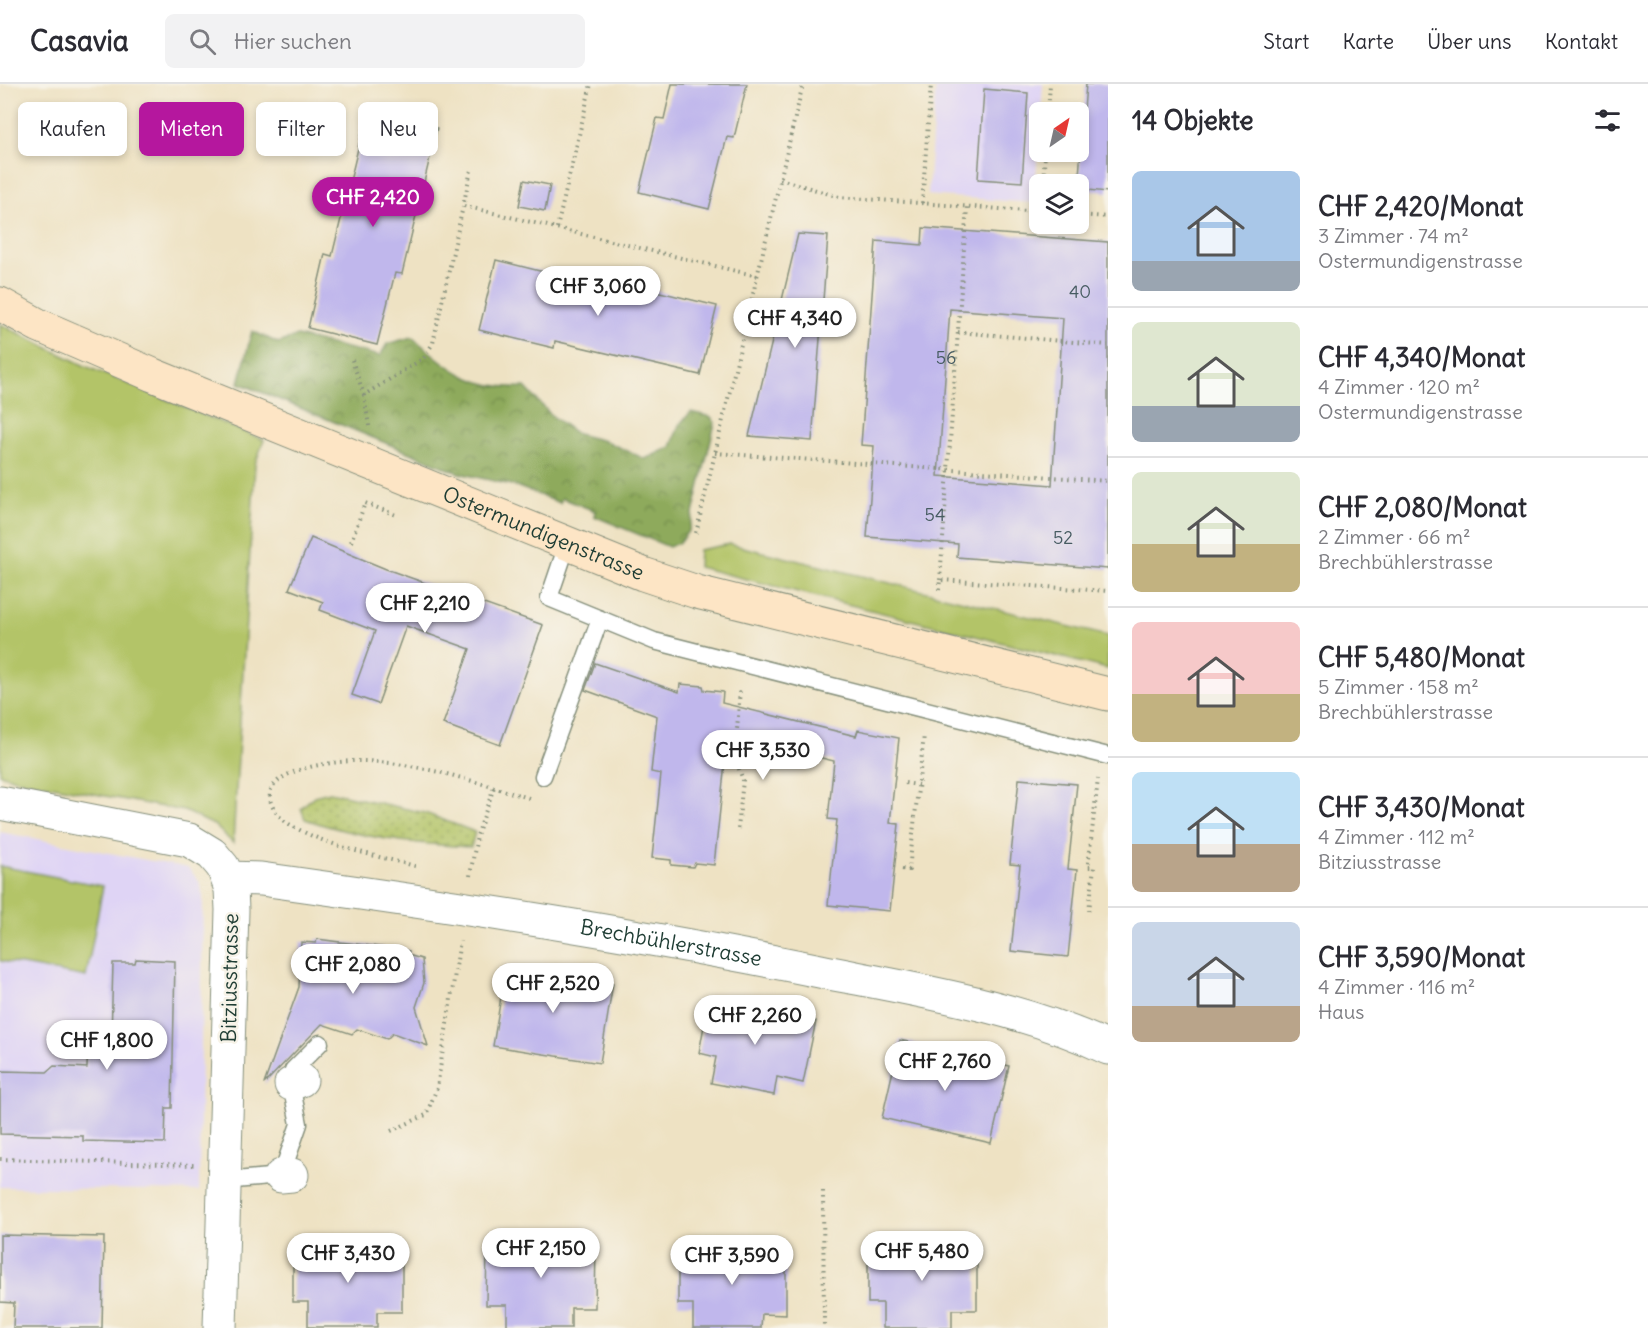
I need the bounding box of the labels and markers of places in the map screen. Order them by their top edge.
pin: CHF 2,420 [304,177,442,228]
pin: CHF 3,060 [529,266,667,317]
pin: CHF 4,340 [726,298,864,349]
pin: CHF 2,210 [356,583,494,634]
pin: CHF 3,530 [694,730,832,781]
pin: CHF 2,080 [284,944,422,995]
pin: CHF 2,520 [484,963,622,1014]
pin: CHF 2,260 [686,995,824,1046]
pin: CHF 1,800 [38,1020,176,1071]
pin: CHF 2,760 [876,1041,1014,1092]
pin: CHF 2,150 [472,1228,610,1279]
pin: CHF 5,480 [853,1231,991,1282]
pin: CHF 3,430 [279,1233,417,1284]
pin: CHF 3,590 [663,1235,801,1286]

